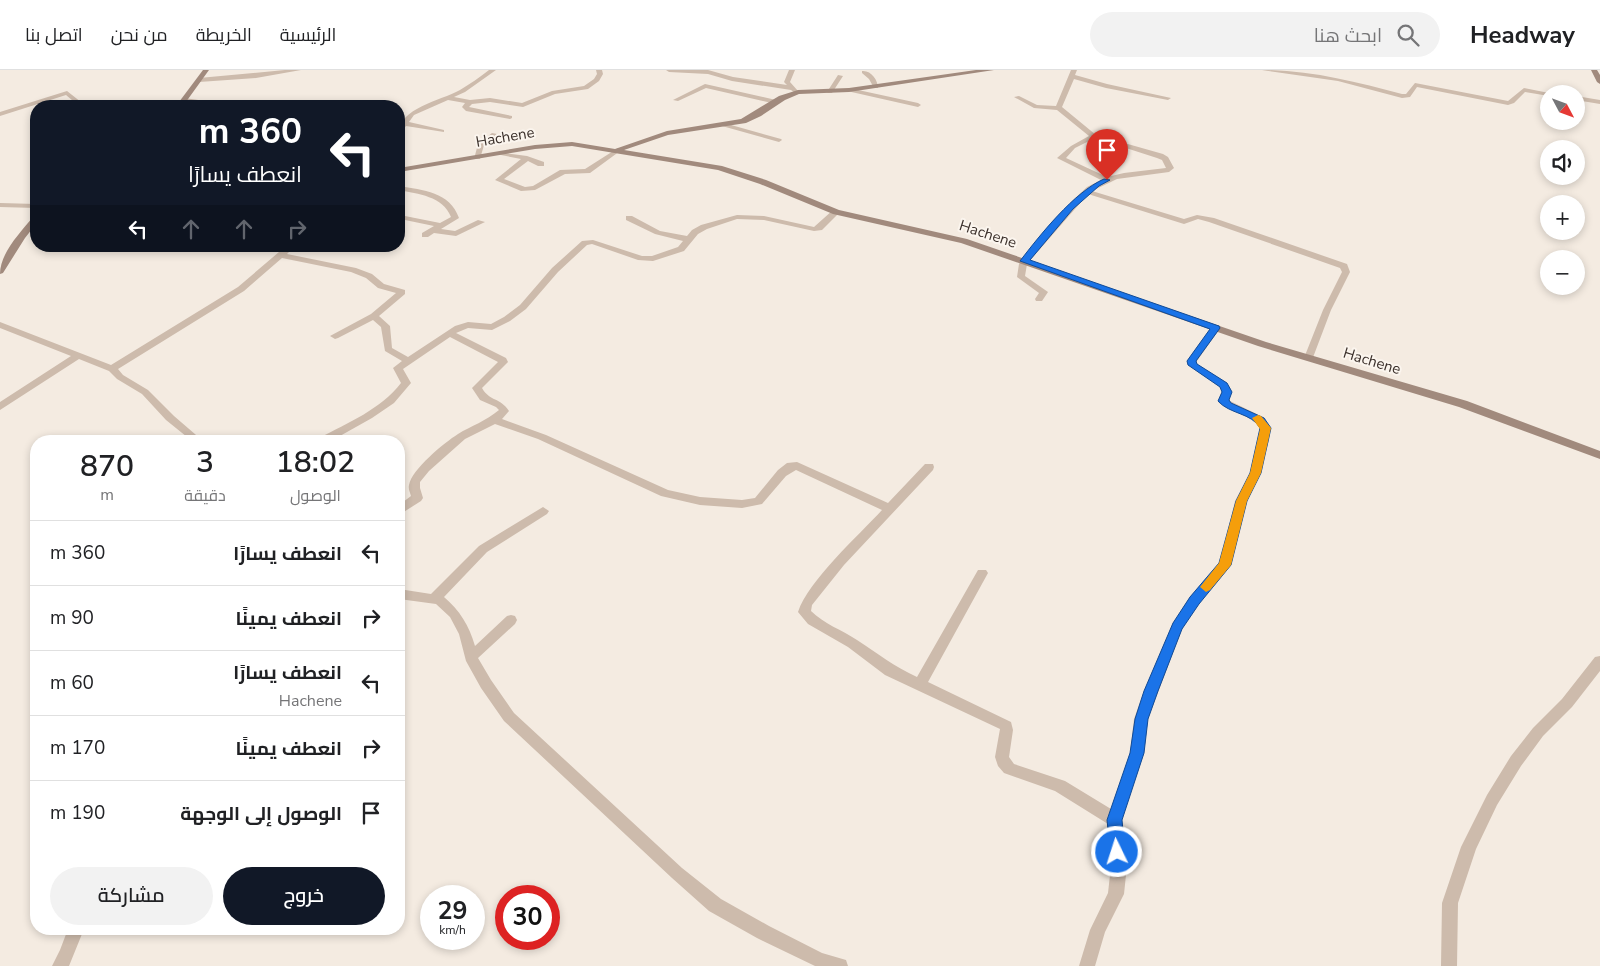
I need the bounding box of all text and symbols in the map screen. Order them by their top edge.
search box [1090,12,1440,57]
text: Headway [1470,19,1575,51]
icon: search [1394,21,1422,49]
text: اتصل بنا [25,23,83,47]
text: من نحن [111,23,168,47]
text: الخريطة [196,23,252,47]
text: الرئيسية [280,23,336,47]
text: ابحث هنا [1314,23,1382,49]
north arrow [1540,85,1585,130]
map controls [1540,85,1585,295]
text: 360 m [199,108,302,155]
icon: left [320,120,385,185]
street label: Hachene [474,122,536,152]
pin [1086,129,1128,180]
icon: arrive [1093,136,1121,164]
button: sound [1540,140,1585,185]
text: انعطف يسارًا [188,160,302,190]
button: + [1540,195,1585,240]
icon: left [124,215,152,243]
icon: ahead [177,215,205,243]
icon: ahead [230,215,258,243]
icon: right [283,215,311,243]
street label: Hachene [957,215,1019,253]
button: − [1540,250,1585,295]
street label: Hachene [1341,343,1403,379]
text: 3 [196,442,214,483]
text: 18:02 [276,442,355,483]
text: 870 [80,446,134,487]
text: m [100,484,114,506]
text: دقيقة [184,485,226,507]
text: الوصول [290,485,341,507]
icon: left [357,539,385,567]
text: 360 m [50,540,105,566]
text: انعطف يسارًا [233,541,342,567]
icon: right [357,604,385,632]
text: 90 m [50,605,94,631]
text: انعطف يمينًا [236,606,342,632]
text: انعطف يسارًا [233,660,342,686]
icon: left [357,669,385,697]
text: 60 m [50,670,94,696]
text: Hachene [279,690,342,712]
icon: right [357,734,385,762]
text: 170 m [50,735,105,761]
text: انعطف يمينًا [236,736,342,762]
icon: arrive [357,799,385,827]
text: 190 m [50,800,105,826]
text: الوصول إلى الوجهة [180,801,342,827]
position arrow [1090,825,1142,877]
button: مشاركة [50,867,213,925]
button: خروج [223,867,385,925]
speed limit sign: 30 [495,885,560,950]
text: 29 [437,894,468,928]
text: km/h [439,922,466,938]

